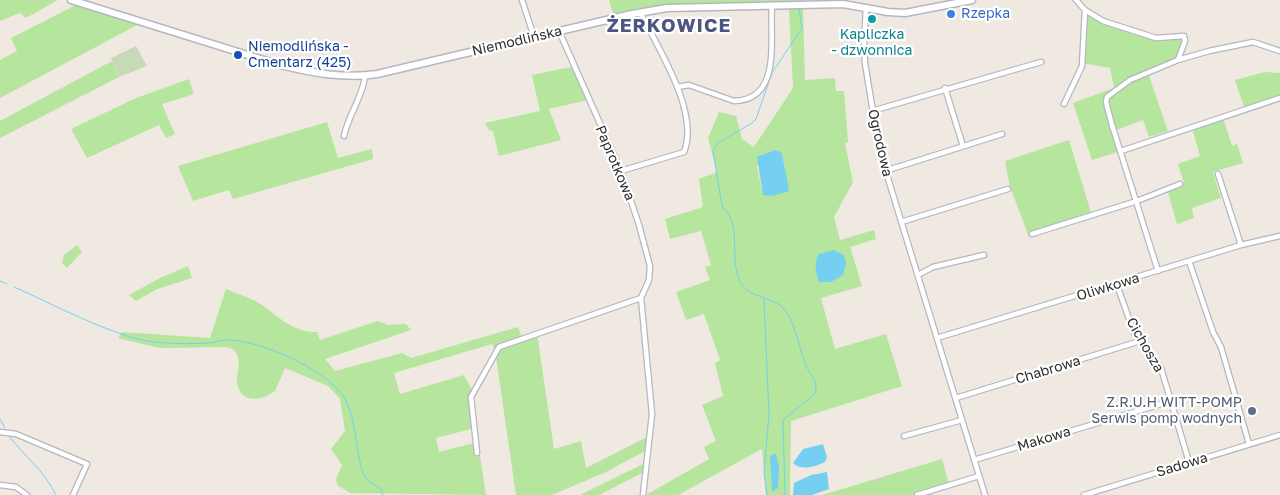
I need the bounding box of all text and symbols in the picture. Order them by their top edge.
place label: Rzepka [961,6,1010,22]
marker: Rzepka [945,8,957,20]
marker: Kapliczka - dzwonnica [866,13,878,25]
district label: ŻERKOWICE [606,15,732,37]
street label: Niemodlińska [470,22,564,60]
place label: Kapliczka - dzwonnica [832,27,912,59]
place label: Niemodlińska - Cmentarz (425) [248,39,352,72]
marker: Niemodlińska - Cmentarz (425) [232,49,244,61]
street label: Ogrodowa [864,108,896,178]
street label: Paprotkowa [592,123,638,203]
street label: Oliwkowa [1075,269,1141,305]
street label: Cichosza [1123,315,1167,375]
street label: Chabrowa [1013,352,1083,388]
place label: Z.R.U.H WITT-POMP Serwis pomp wodnych [1091,395,1242,428]
marker: Z.R.U.H WITT-POMP Serwis pomp wodnych [1246,405,1258,417]
street label: Makowa [1015,423,1073,455]
street label: Sadowa [1154,449,1210,481]

